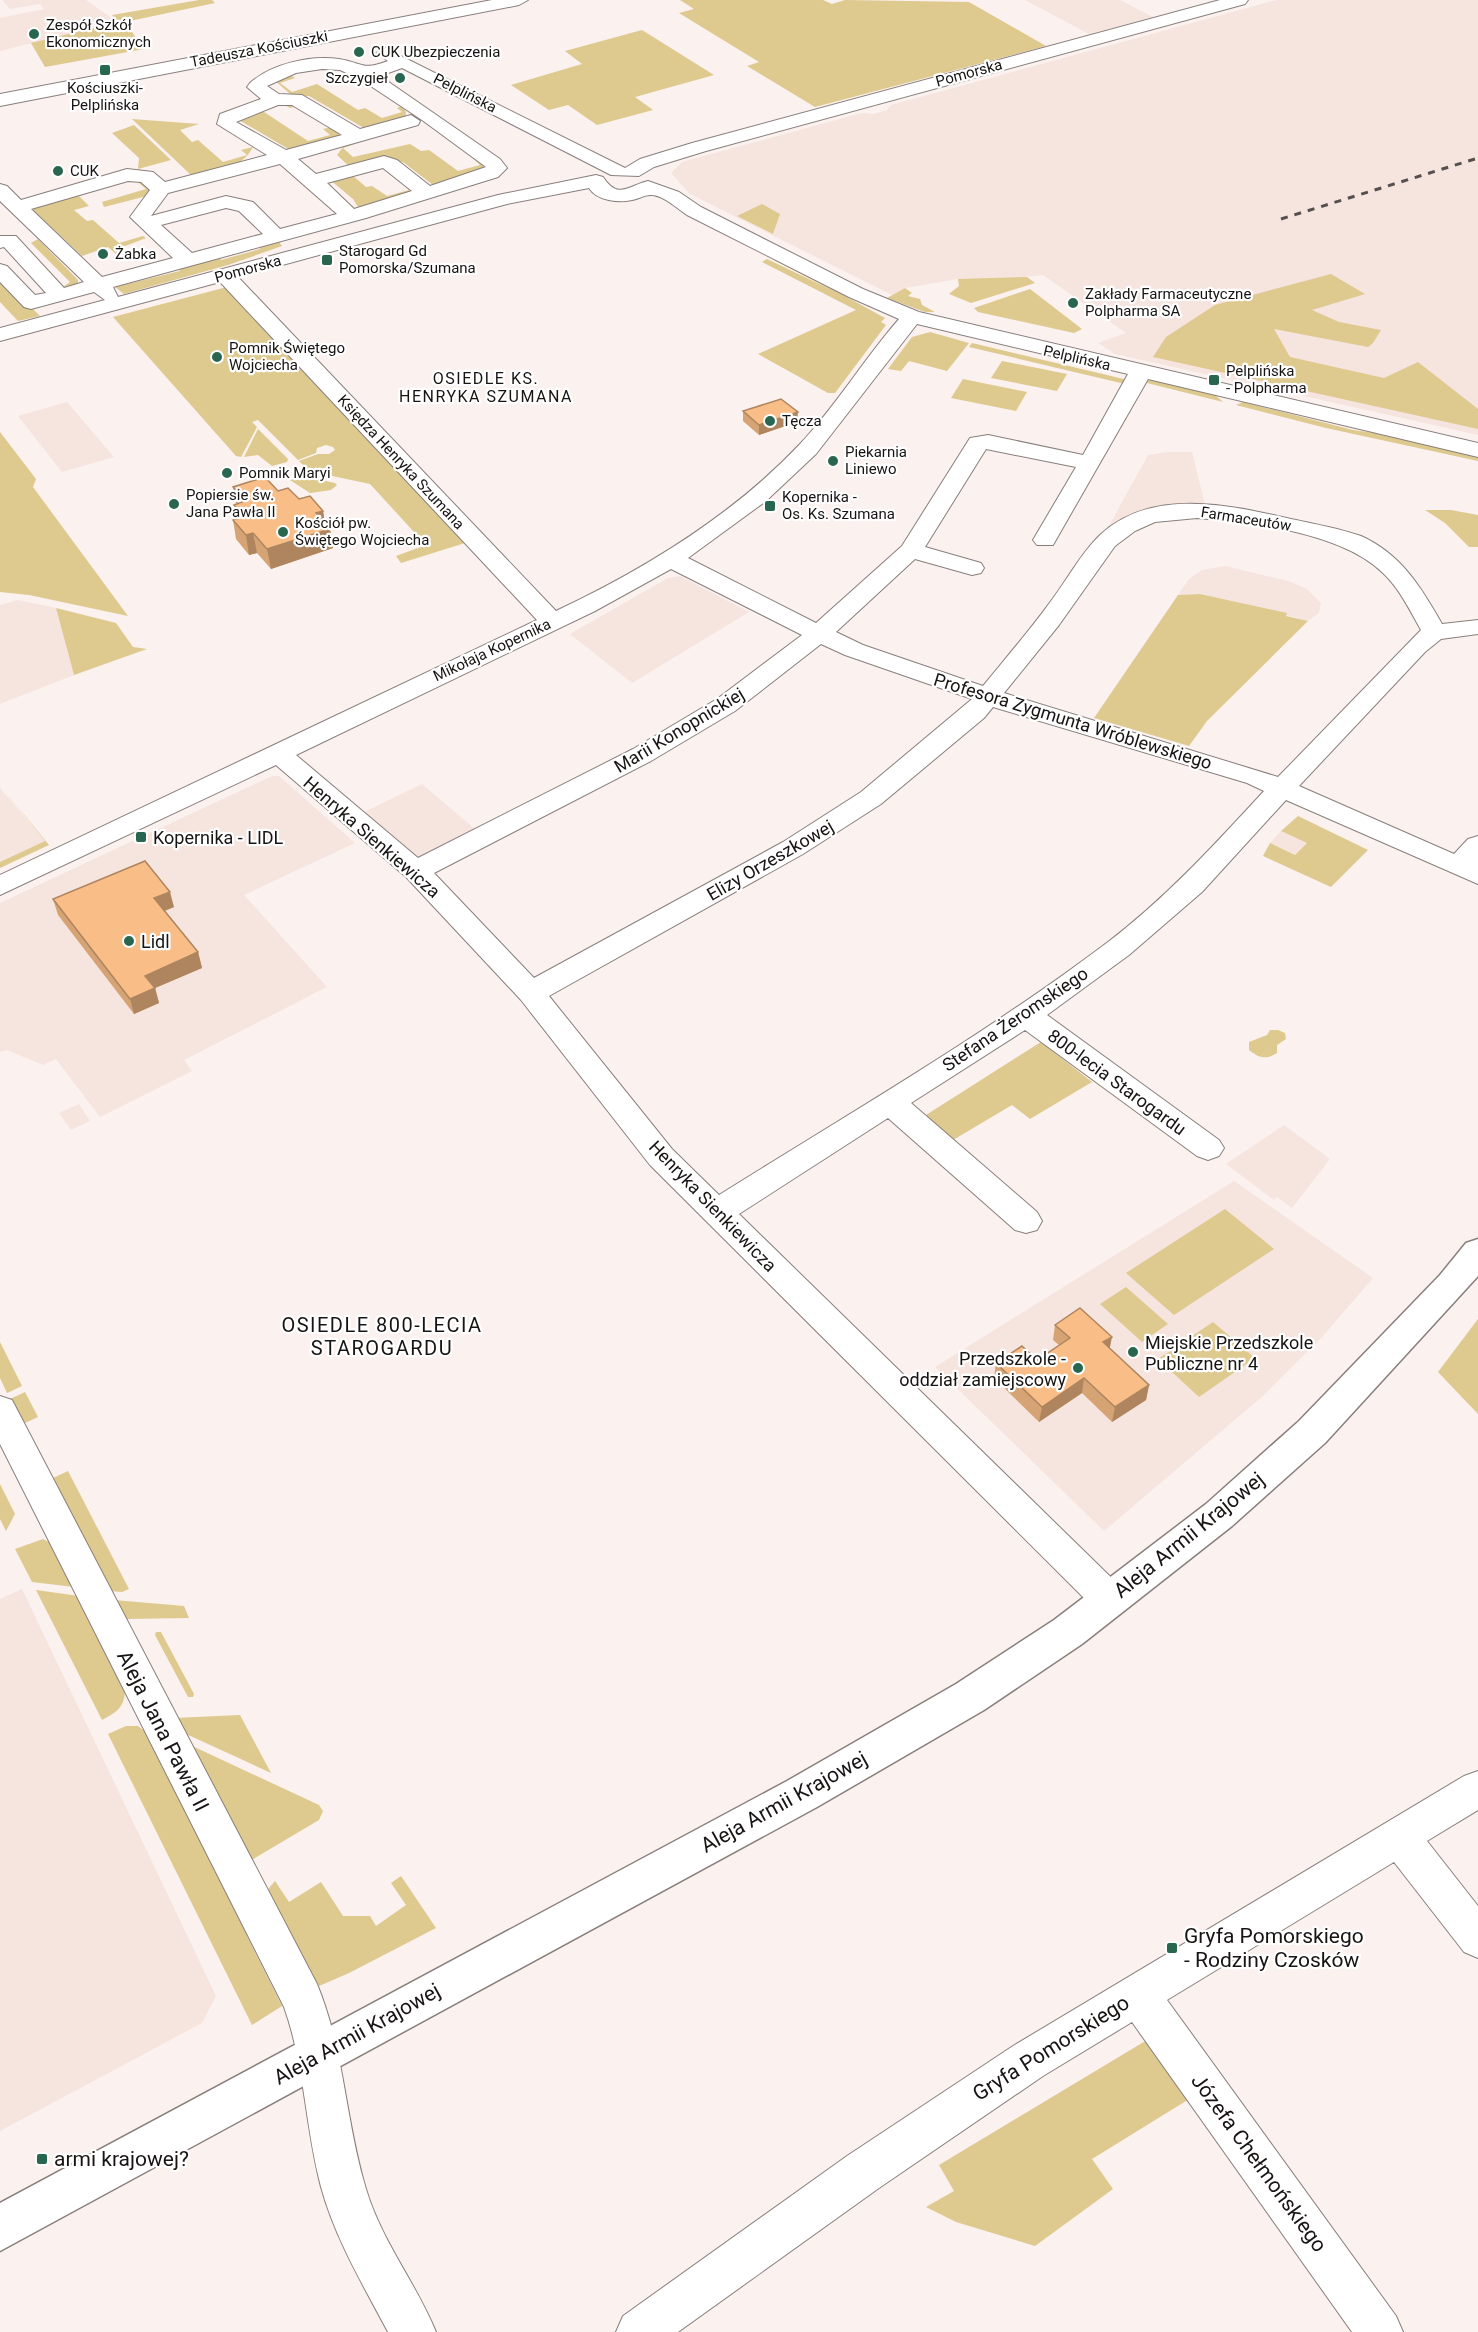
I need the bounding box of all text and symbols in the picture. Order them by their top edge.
place label: Zespół Szkół Ekonomicznych [46,16,151,51]
marker: Zespół Szkół Ekonomicznych [27,27,41,41]
street label: Tadeusza Kościuszki [189,27,329,71]
place label: CUK Ubezpieczenia [371,43,500,61]
marker: CUK Ubezpieczenia [352,45,366,59]
street label: Pomorska [934,55,1004,91]
marker: Kościuszki- Pelplińska [98,63,112,77]
place label: Szczygieł [325,69,388,87]
street label: Pelplińska [430,69,500,117]
marker: Szczygieł [393,71,407,85]
place label: Kościuszki- Pelplińska [67,79,143,114]
place label: CUK [70,162,99,180]
marker: CUK [51,164,65,178]
place label: Starogard Gd Pomorska/Szumana [339,242,476,277]
place label: Żabka [115,245,156,263]
marker: Żabka [96,247,110,261]
street label: Pomorska [213,251,283,287]
marker: Starogard Gd Pomorska/Szumana [320,253,334,267]
place label: Zakłady Farmaceutyczne Polpharma SA [1085,285,1251,320]
marker: Zakłady Farmaceutyczne Polpharma SA [1066,296,1080,310]
place label: Pomnik Świętego Wojciecha [229,339,345,374]
street label: Pelplińska [1042,342,1112,374]
marker: Pomnik Świętego Wojciecha [210,350,224,364]
place label: Pelplińska - Polpharma [1226,362,1307,397]
district label: OSIEDLE KS. HENRYKA SZUMANA [399,369,573,406]
marker: Pelplińska - Polpharma [1207,373,1221,387]
street label: Księdza Henryka Szumana [334,391,468,533]
place label: Tęcza [782,412,822,430]
marker: Tęcza [763,414,777,428]
place label: Piekarnia Liniewo [845,443,907,478]
marker: Piekarnia Liniewo [826,454,840,468]
place label: Pomnik Maryi [239,464,331,482]
marker: Pomnik Maryi [220,466,234,480]
place label: Popiersie św. Jana Pawła II [186,486,276,521]
place label: Kopernika - Os. Ks. Szumana [782,488,895,523]
marker: Popiersie św. Jana Pawła II [167,497,181,511]
marker: Kopernika - Os. Ks. Szumana [763,499,777,513]
street label: Farmaceutów [1200,503,1292,535]
place label: Kościół pw. Świętego Wojciecha [295,514,429,549]
marker: Kościół pw. Świętego Wojciecha [276,525,290,539]
street label: Mikołaja Kopernika [430,615,554,685]
street label: Profesora Zygmunta Wróblewskiego [931,669,1215,773]
street label: Marii Konopnickiej [610,683,748,777]
street label: Henryka Sienkiewicza [299,772,445,902]
street label: Elizy Orzeszkowej [703,815,837,905]
place label: Kopernika - LIDL [153,827,284,848]
marker: Kopernika - LIDL [134,830,148,844]
place label: Lidl [141,931,170,952]
marker: Lidl [122,934,136,948]
street label: Stefana Żeromskiego [938,962,1092,1076]
street label: 800-lecia Starogardu [1044,1025,1190,1139]
street label: Henryka Sienkiewicza [645,1136,781,1276]
district label: OSIEDLE 800-LECIA STAROGARDU [281,1313,483,1360]
place label: Miejskie Przedszkole Publiczne nr 4 [1145,1332,1313,1374]
marker: Miejskie Przedszkole Publiczne nr 4 [1126,1345,1140,1359]
place label: Przedszkole - oddział zamiejscowy [899,1348,1066,1390]
marker: Przedszkole - oddział zamiejscowy [1071,1361,1085,1375]
street label: Aleja Armii Krajowej [1109,1467,1269,1603]
street label: Aleja Jana Pawła II [112,1647,214,1815]
street label: Aleja Armii Krajowej [697,1746,871,1858]
place label: Gryfa Pomorskiego - Rodziny Czosków [1184,1924,1364,1972]
marker: Gryfa Pomorskiego - Rodziny Czosków [1165,1941,1179,1955]
street label: Aleja Armii Krajowej [270,1978,444,2090]
street label: Gryfa Pomorskiego [968,1990,1134,2106]
street label: Józefa Chełmońskiego [1186,2069,1332,2257]
place label: armi krajowej? [54,2147,189,2171]
marker: armi krajowej? [35,2152,49,2166]

